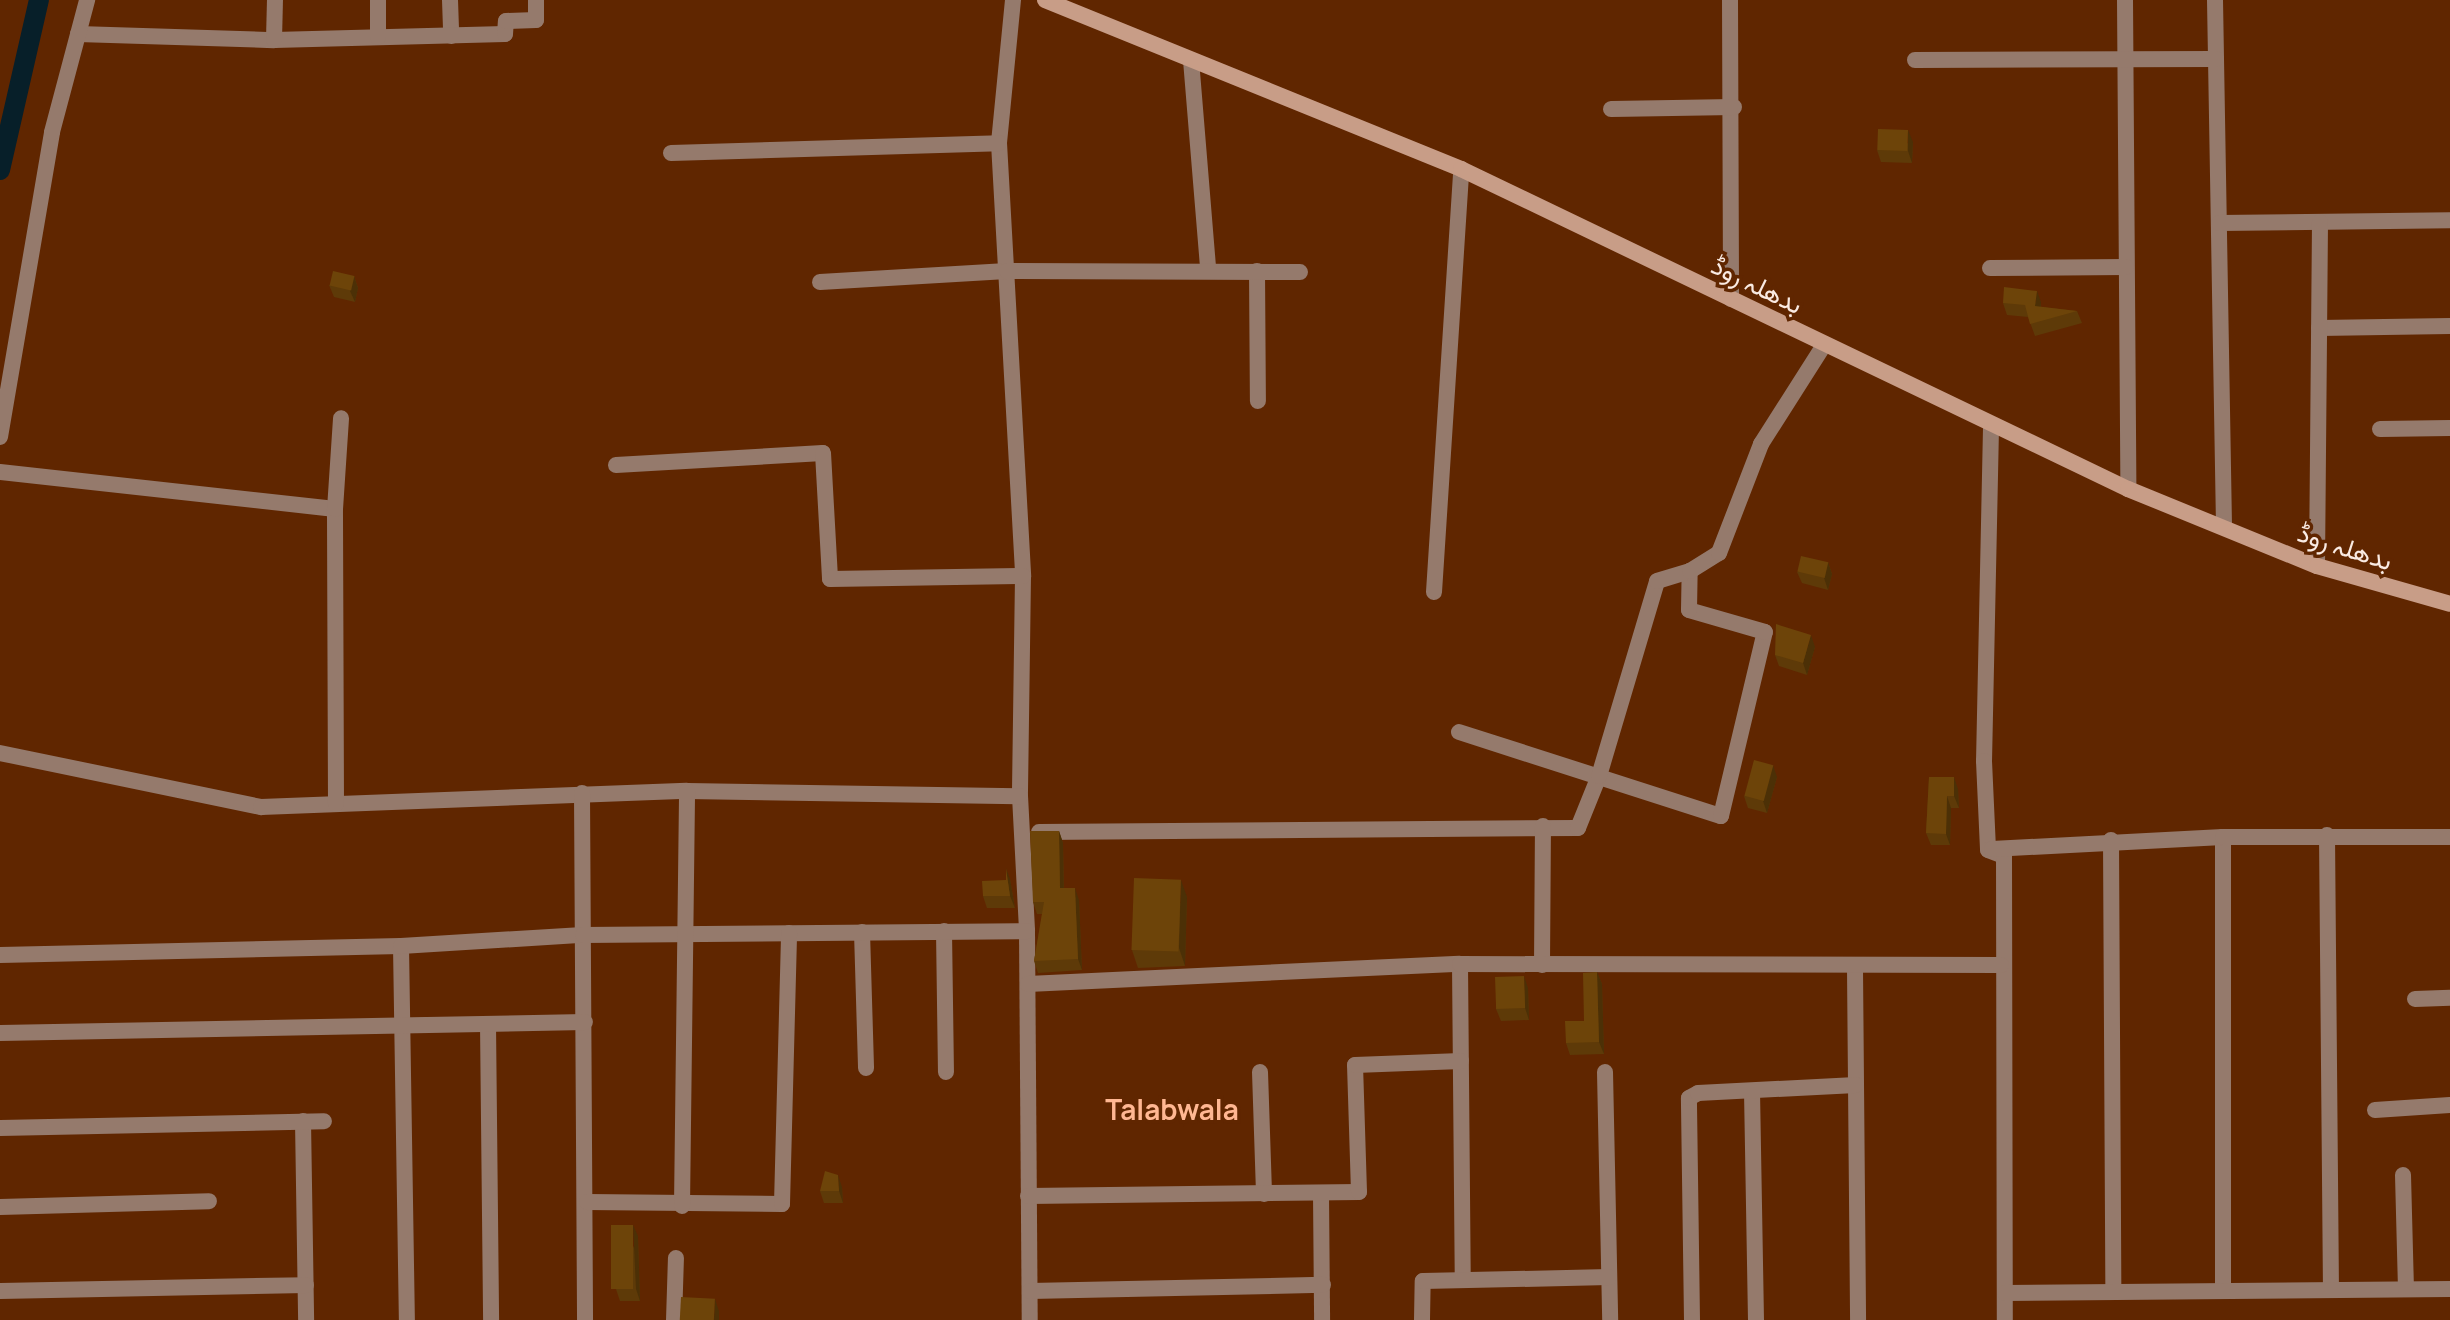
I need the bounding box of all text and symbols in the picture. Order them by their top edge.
street label: بدھلہ روڈ [1706,250,1808,320]
street label: بدھلہ روڈ [2294,517,2396,577]
district label: Talabwala [1105,1092,1239,1126]

